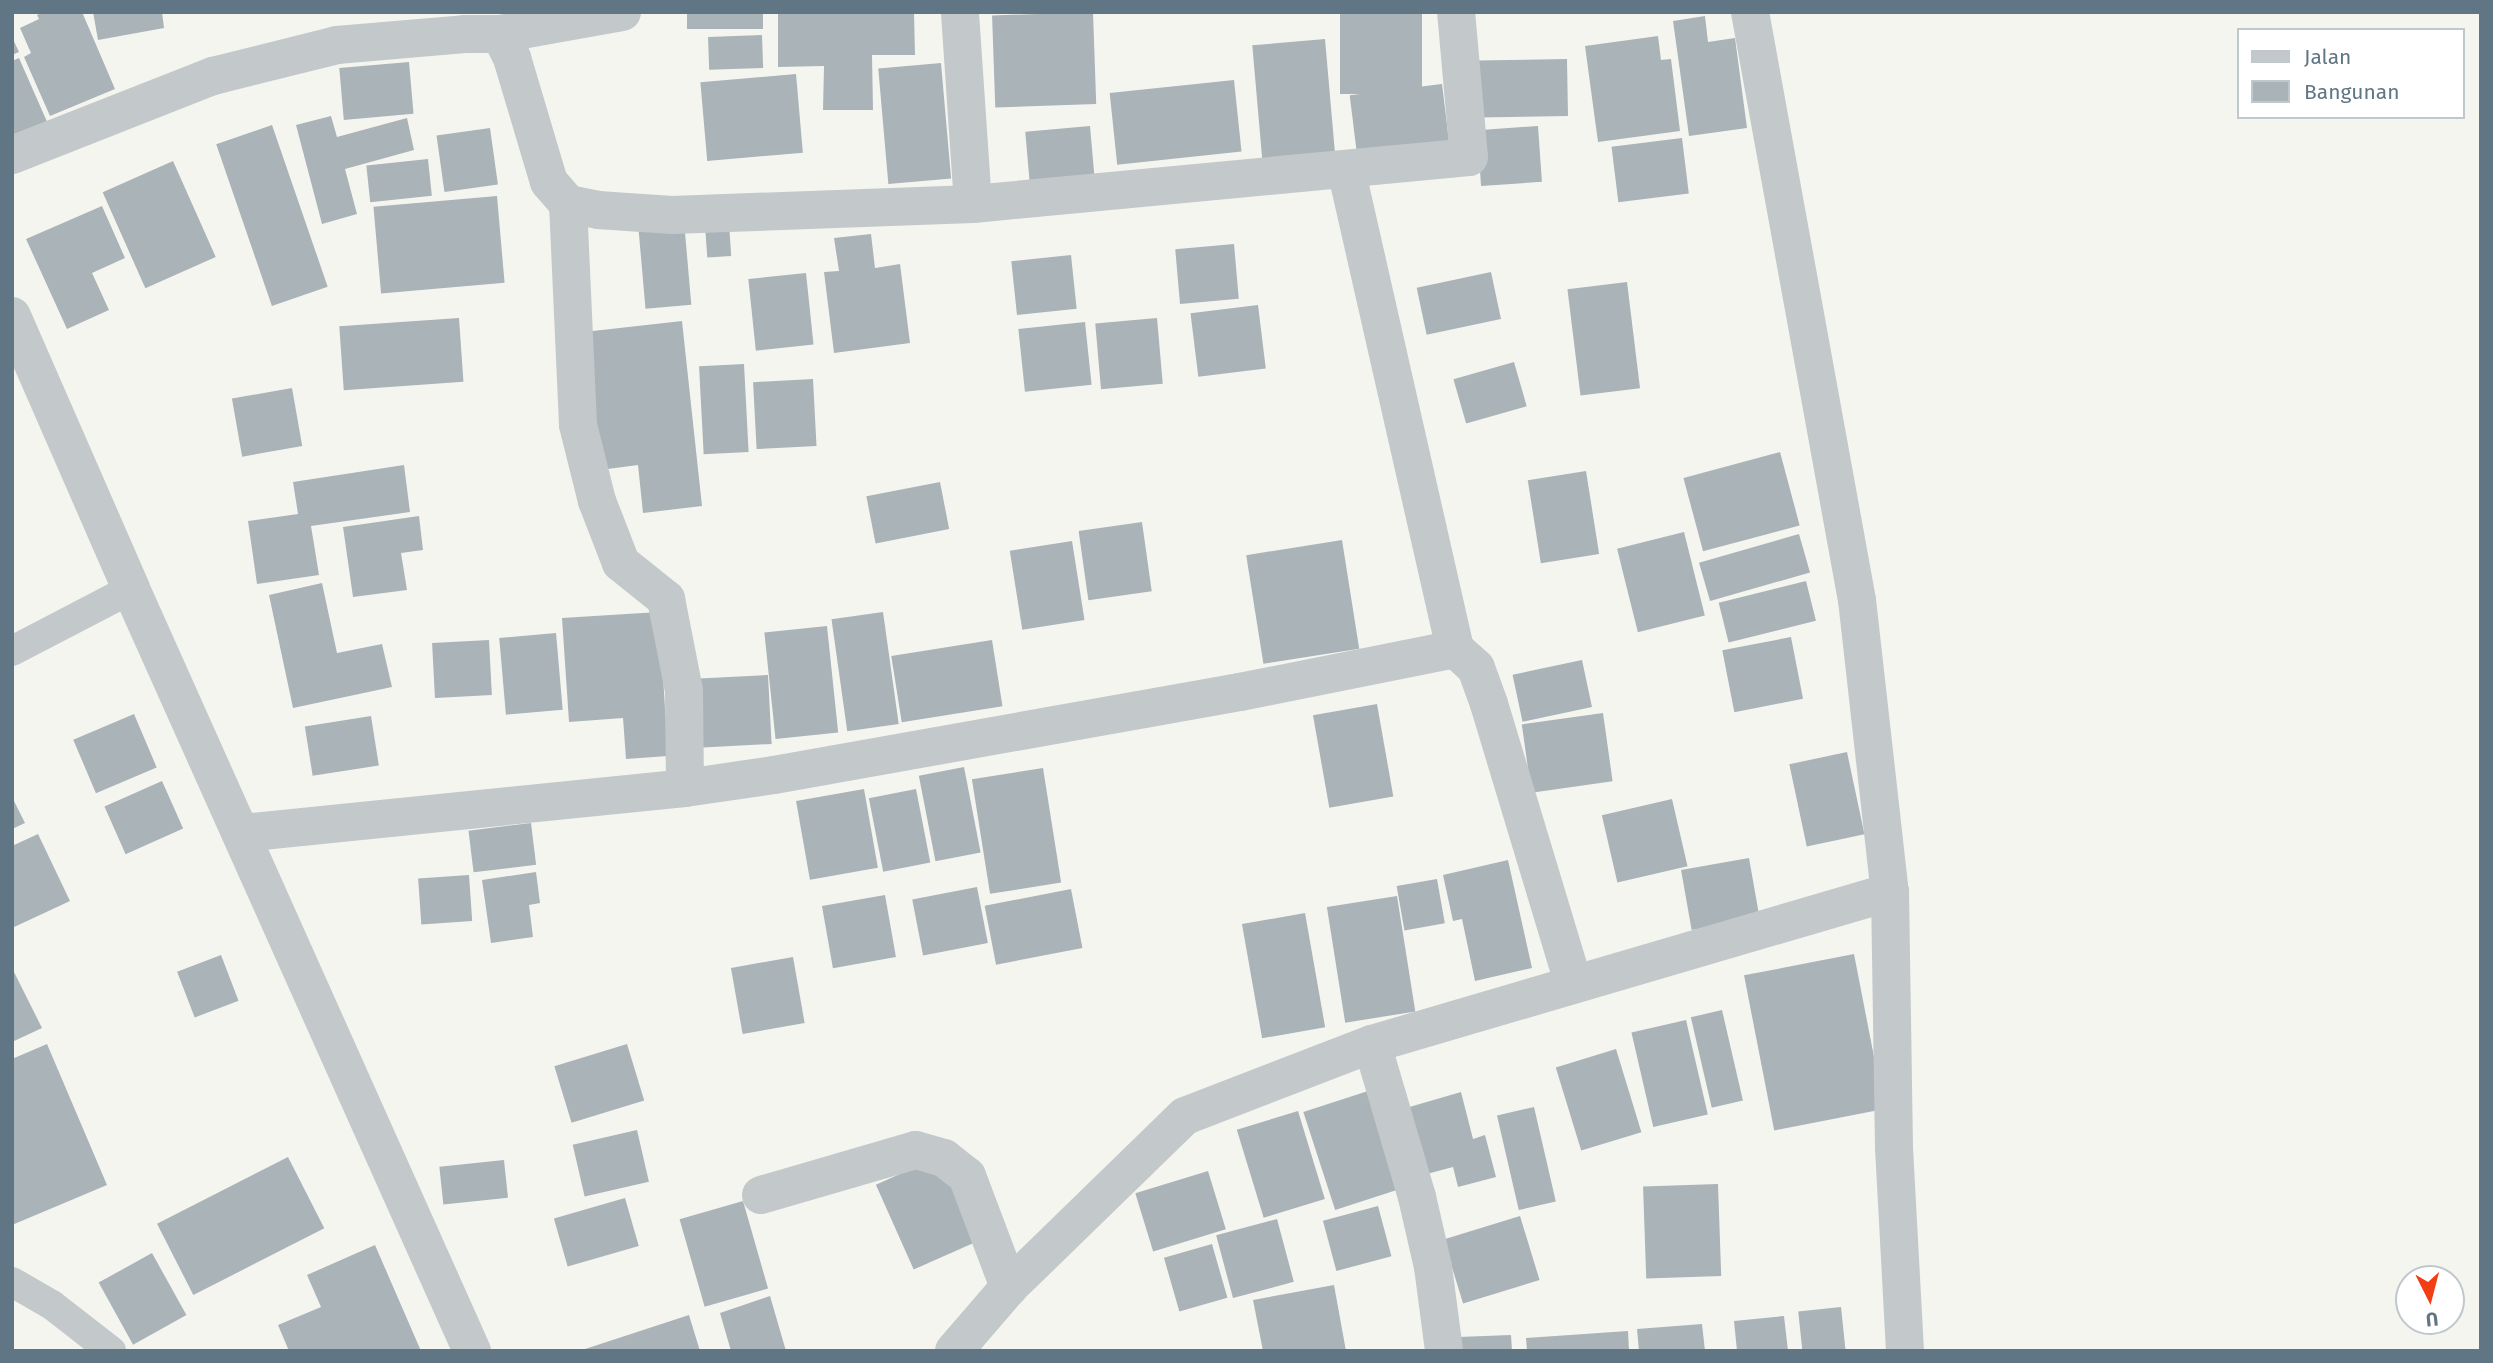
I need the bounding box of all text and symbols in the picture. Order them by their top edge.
legend [2238,28,2465,119]
text: Jalan [2304,44,2351,70]
text: Bangunan [2304,79,2399,105]
north arrow [2395,1265,2465,1335]
text: U [2425,1307,2439,1331]

